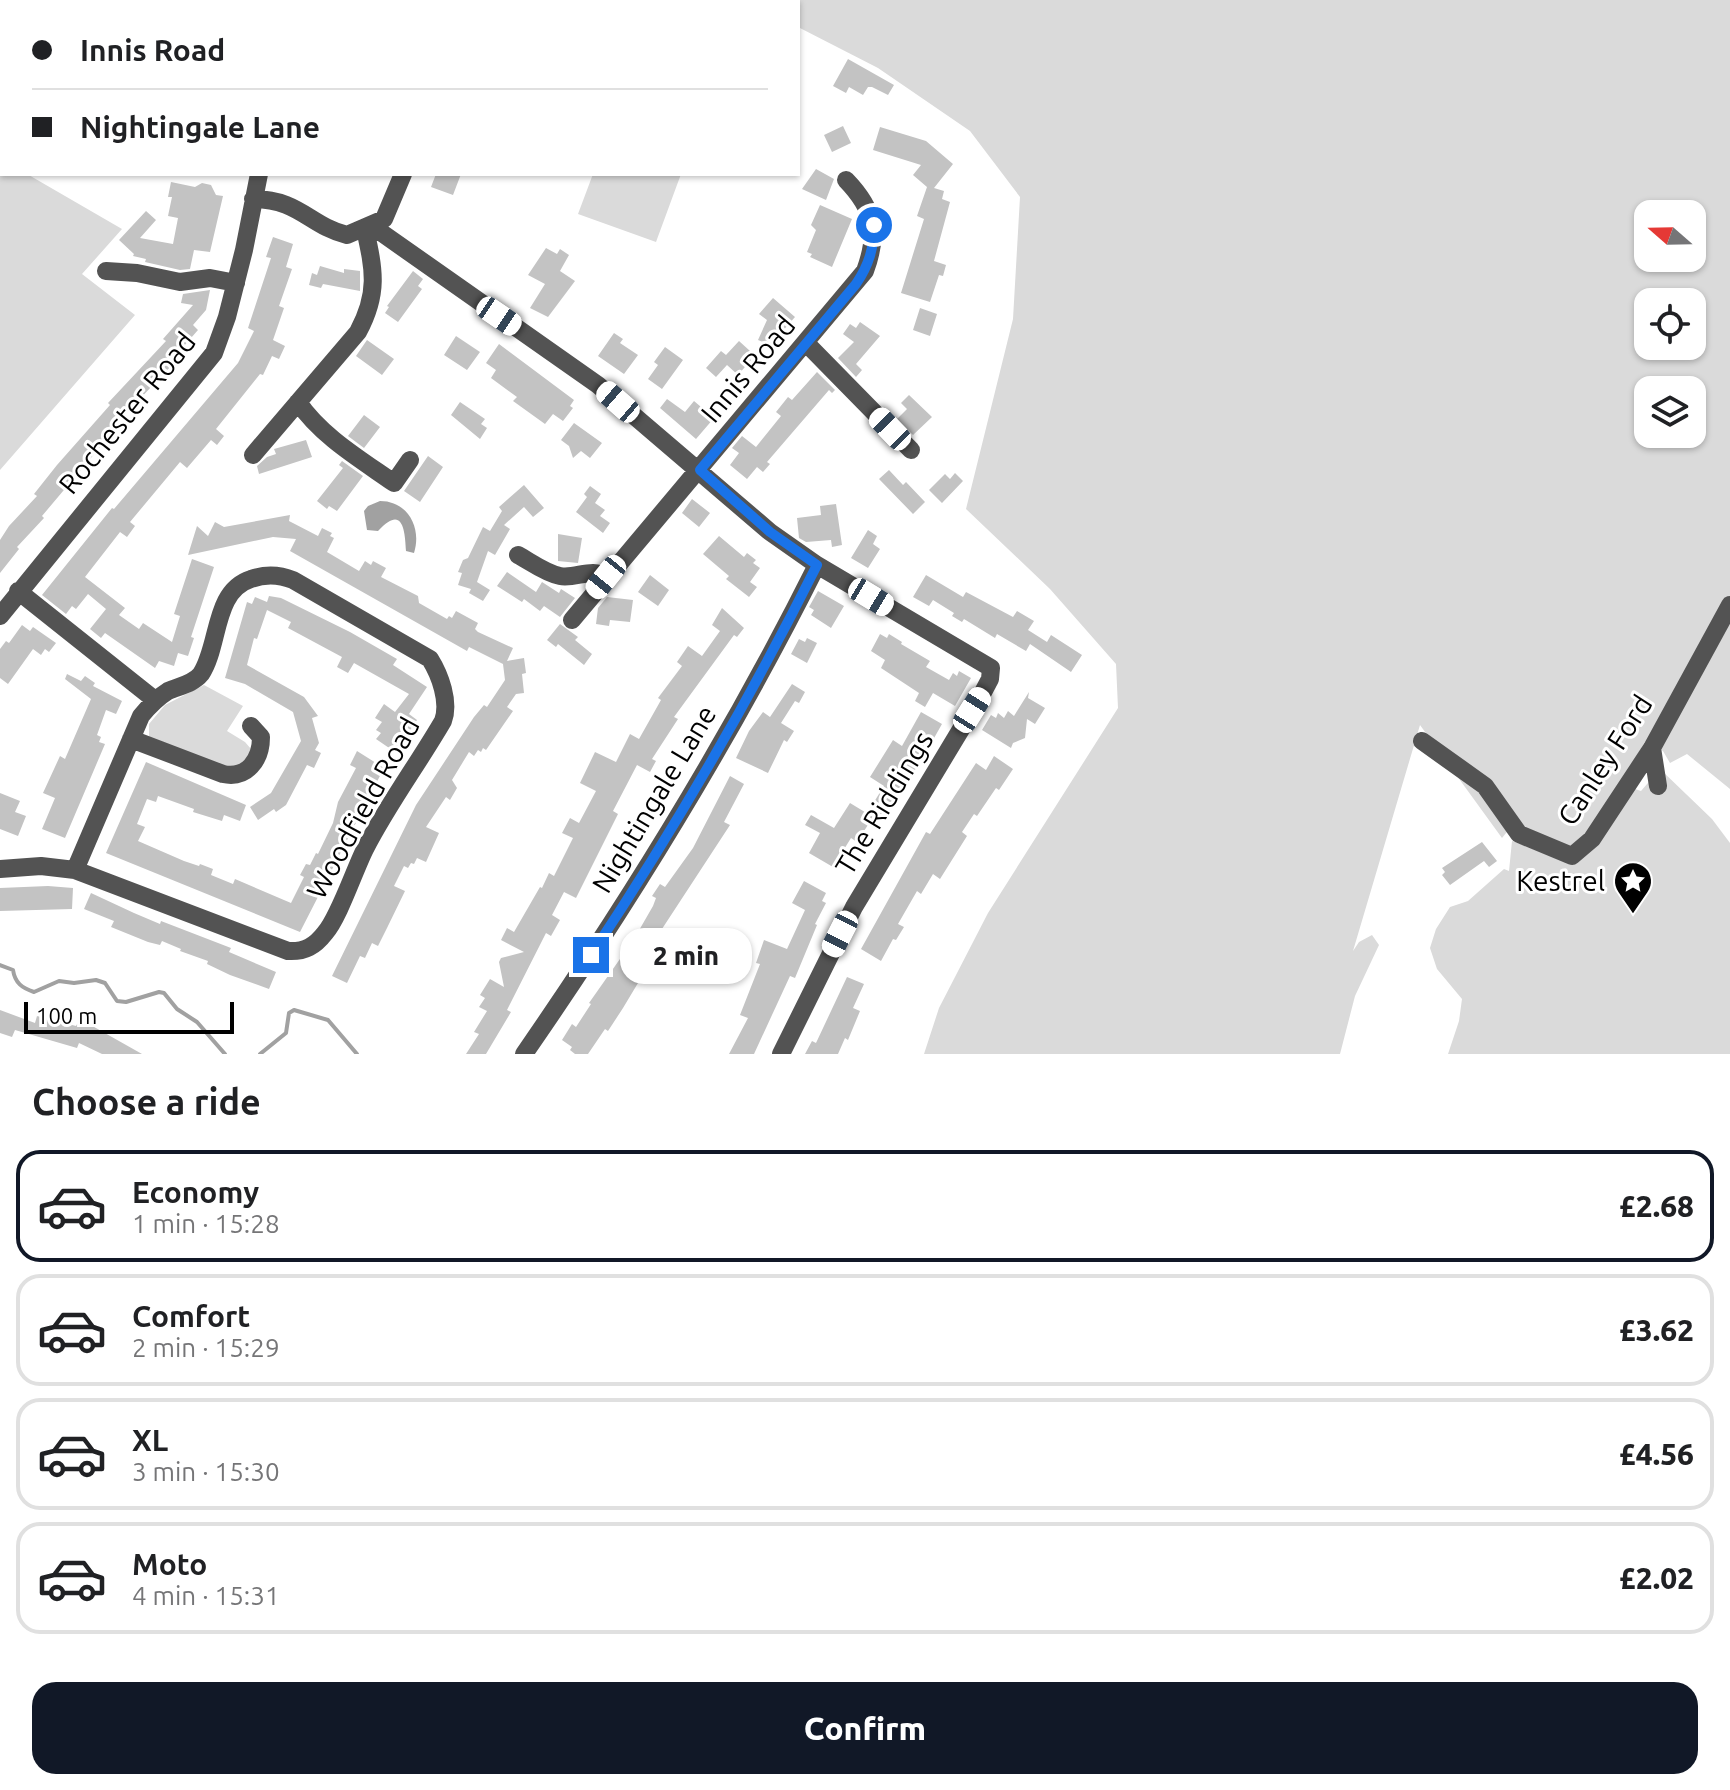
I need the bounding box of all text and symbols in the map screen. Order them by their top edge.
text: Innis Road [80,33,225,67]
text: Nightingale Lane [80,110,320,144]
north arrow [1634,200,1706,272]
map controls [1634,200,1706,448]
route start [856,207,892,243]
button: locate [1634,288,1706,360]
car [472,293,526,339]
street label: Innis Road [694,309,801,428]
street label: Rochester Road [52,326,201,500]
button: layers [1634,376,1706,448]
car [592,377,644,427]
car [865,403,915,455]
car [582,551,630,603]
car [844,574,898,620]
car [949,683,995,737]
street label: Canley Ford [1551,689,1658,830]
street label: Nightingale Lane [586,700,722,898]
street label: Woodfield Road [300,712,425,904]
street label: The Riddings [829,726,938,880]
place icon: Kestrel [1612,860,1654,915]
place label: Kestrel [1516,865,1605,896]
car [818,907,862,961]
callout: 2 min [619,927,751,983]
route end [573,937,609,973]
text: 2 min [653,941,719,970]
scale bar [24,998,234,1034]
text: 100 m [36,1003,97,1028]
text: Choose a ride [32,1081,261,1122]
icon: car [36,1170,108,1242]
text: Economy [132,1175,259,1209]
text: £2.68 [1619,1189,1694,1223]
text: 1 min · 15:28 [132,1209,280,1238]
icon: car [36,1294,108,1366]
text: Comfort [132,1299,250,1333]
text: £3.62 [1619,1313,1694,1347]
text: 2 min · 15:29 [132,1333,280,1362]
icon: car [36,1418,108,1490]
text: XL [132,1423,168,1457]
text: £4.56 [1619,1437,1694,1471]
text: 3 min · 15:30 [132,1457,280,1486]
icon: car [36,1542,108,1614]
text: Moto [132,1547,207,1581]
text: £2.02 [1619,1561,1694,1595]
text: 4 min · 15:31 [132,1581,280,1610]
button: Confirm [32,1682,1698,1774]

